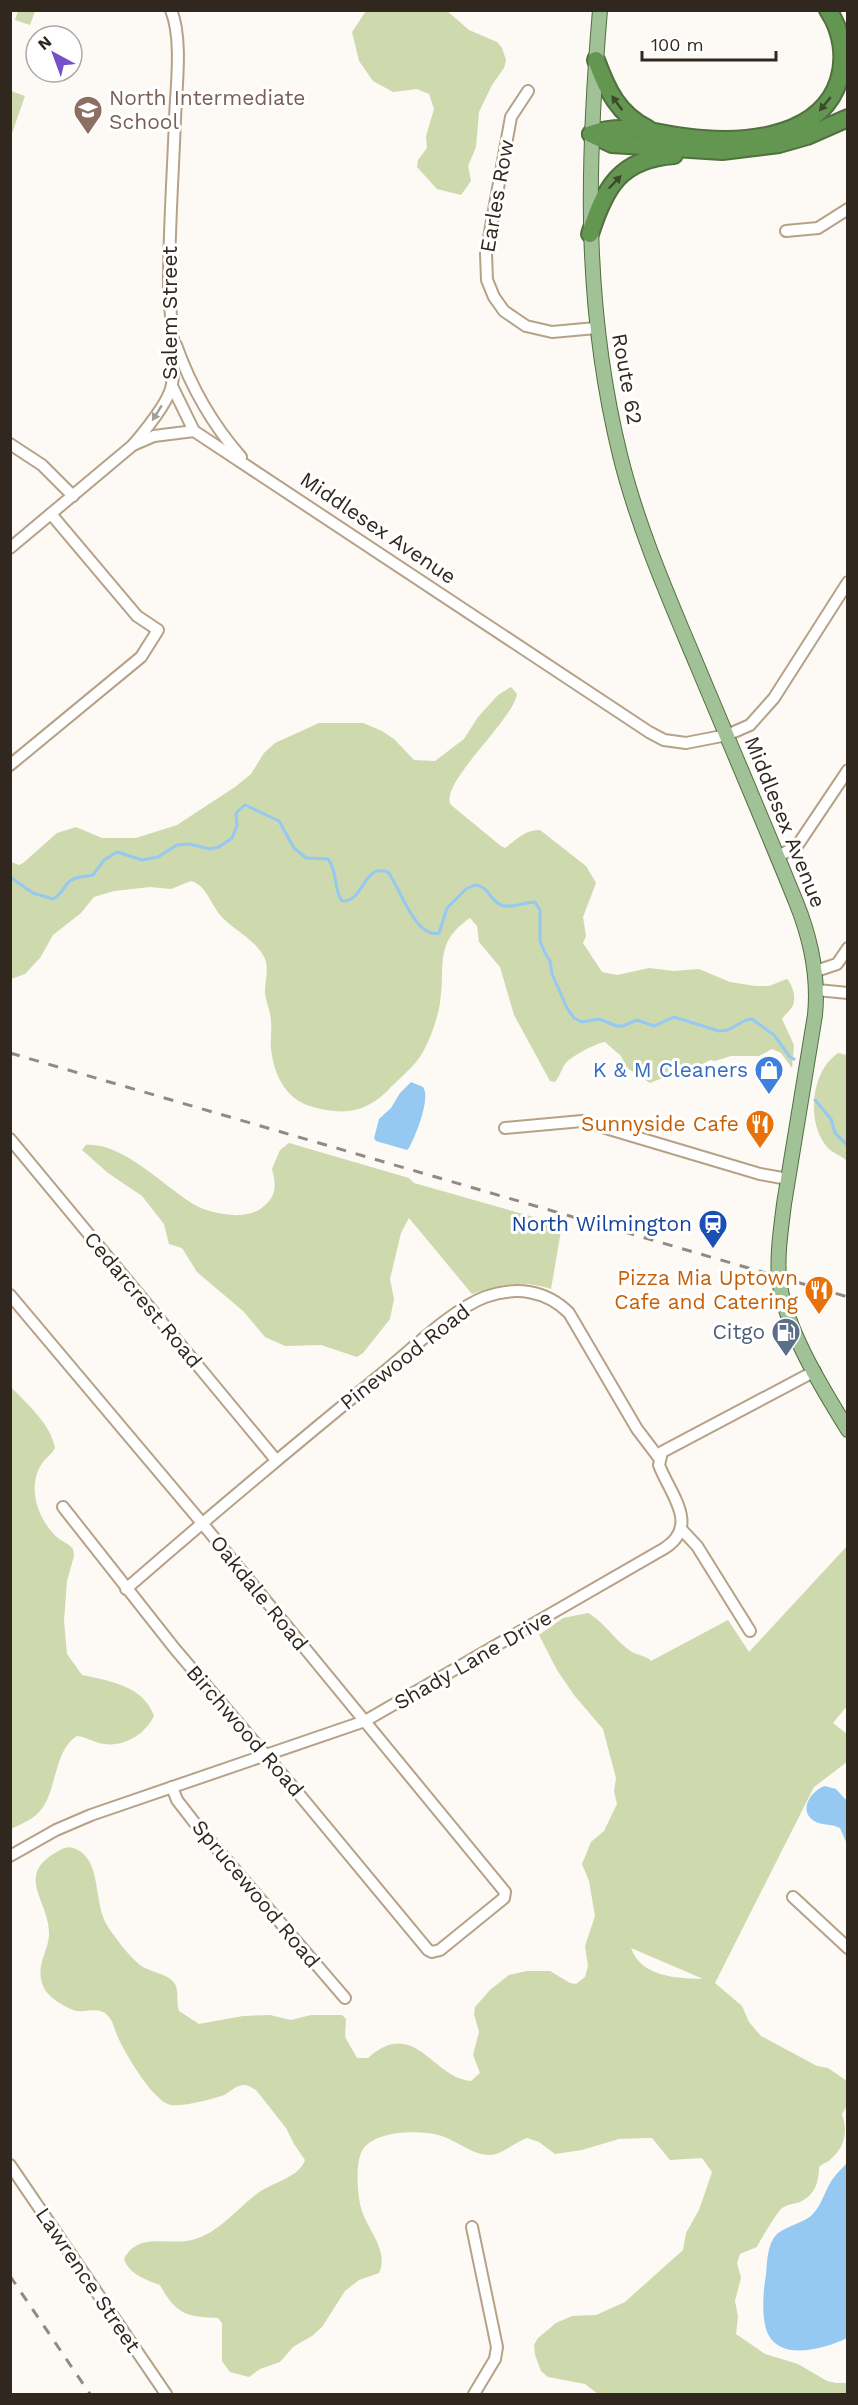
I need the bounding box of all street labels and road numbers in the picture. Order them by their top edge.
street label: Earles Row [474,138,519,254]
street label: Salem Street [157,246,182,380]
street label: Route 62 [607,331,648,427]
street label: Middlesex Avenue [296,466,461,589]
street label: Middlesex Avenue [740,732,831,911]
street label: Cedarcrest Road [79,1226,208,1373]
street label: Pinewood Road [335,1298,474,1415]
street label: Oakdale Road [205,1530,314,1655]
street label: Shady Lane Drive [389,1604,556,1715]
street label: Birchwood Road [181,1660,309,1802]
street label: Sprucewood Road [187,1815,326,1973]
street label: Lawrence Street [31,2203,146,2357]

